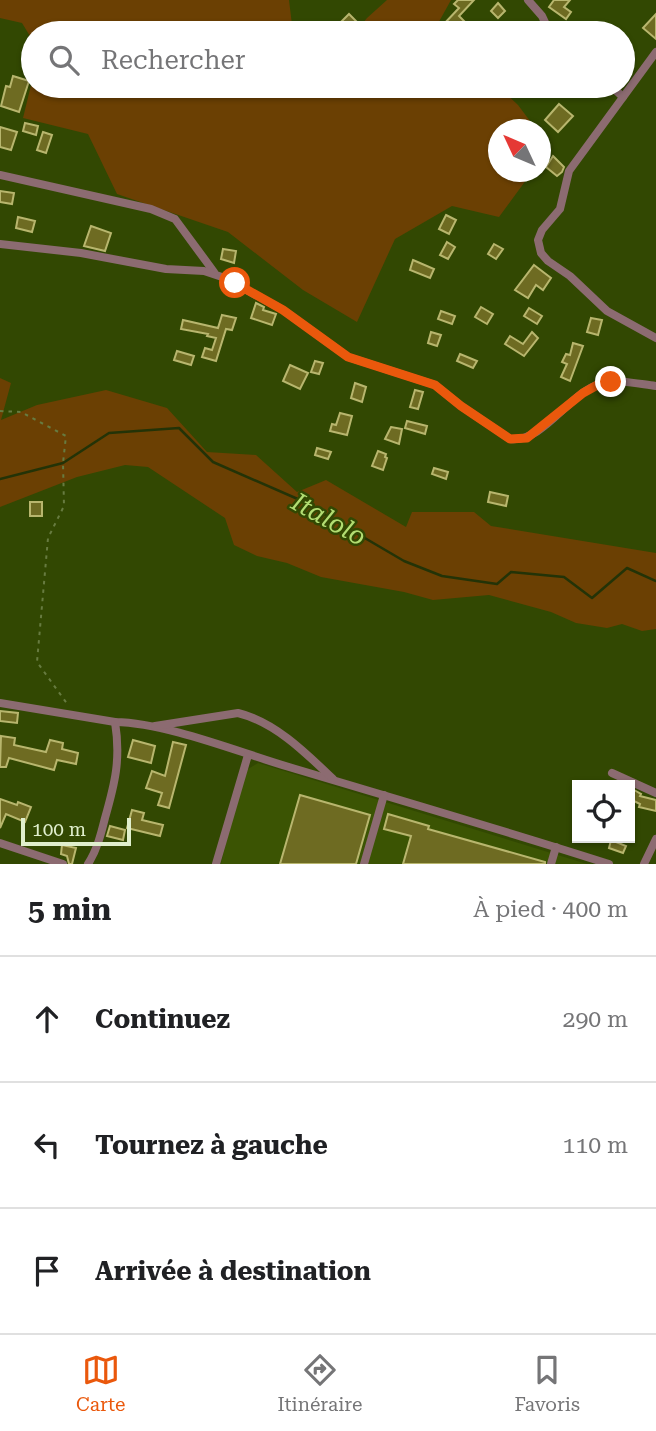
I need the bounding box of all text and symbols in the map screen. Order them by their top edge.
search box [21,21,635,98]
icon: search [45,41,83,79]
text: Rechercher [101,45,245,75]
north arrow [488,119,551,182]
route start [219,267,250,298]
route end [595,366,626,397]
water label: Italolo [286,486,371,552]
map controls [572,780,635,843]
button: locate [572,780,635,843]
scale bar [21,815,131,847]
text: 100 m [32,818,86,841]
text: 5 min [28,892,111,927]
text: À pied · 400 m [473,896,628,923]
icon: ahead [28,1000,66,1038]
text: Continuez [95,1004,230,1034]
text: 290 m [563,1006,628,1033]
icon: left [28,1126,66,1164]
text: Tournez à gauche [95,1130,328,1160]
text: 110 m [563,1132,628,1159]
icon: arrive [28,1252,66,1290]
text: Arrivée à destination [95,1256,371,1286]
tab: Carte [76,1351,125,1416]
tab: Itinéraire [277,1351,362,1416]
tab: Favoris [514,1351,580,1416]

